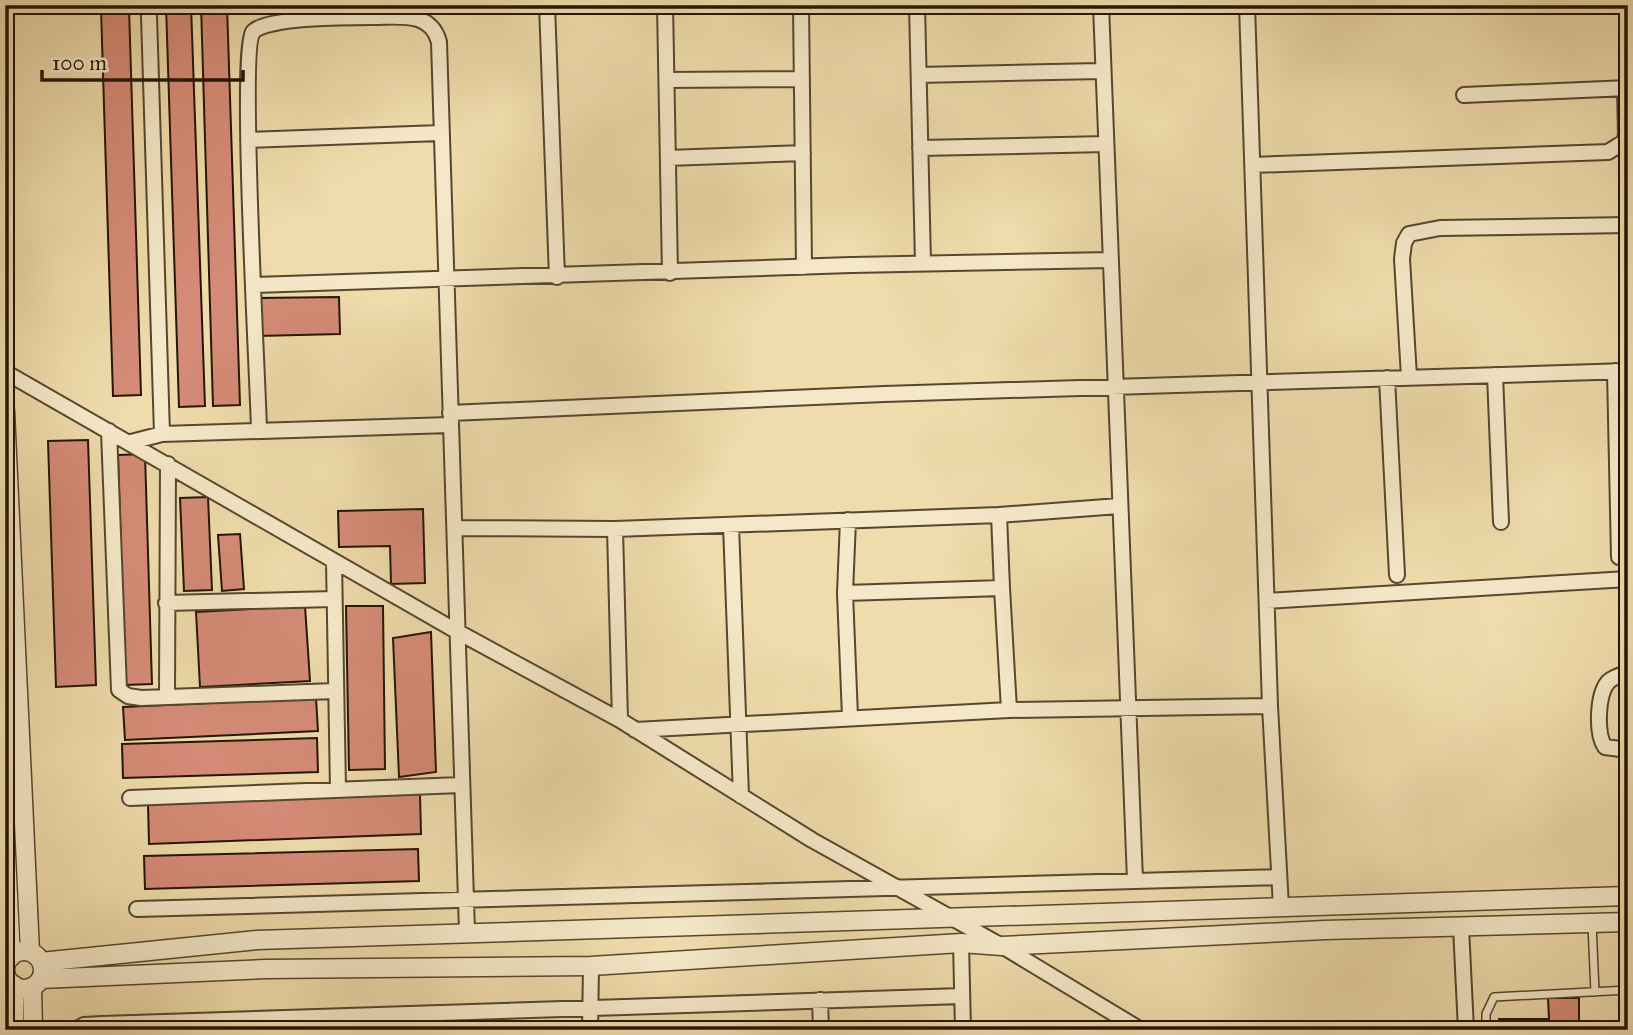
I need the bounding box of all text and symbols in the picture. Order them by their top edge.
scale bar [42,38,243,82]
text: 100 m [52,50,107,76]

